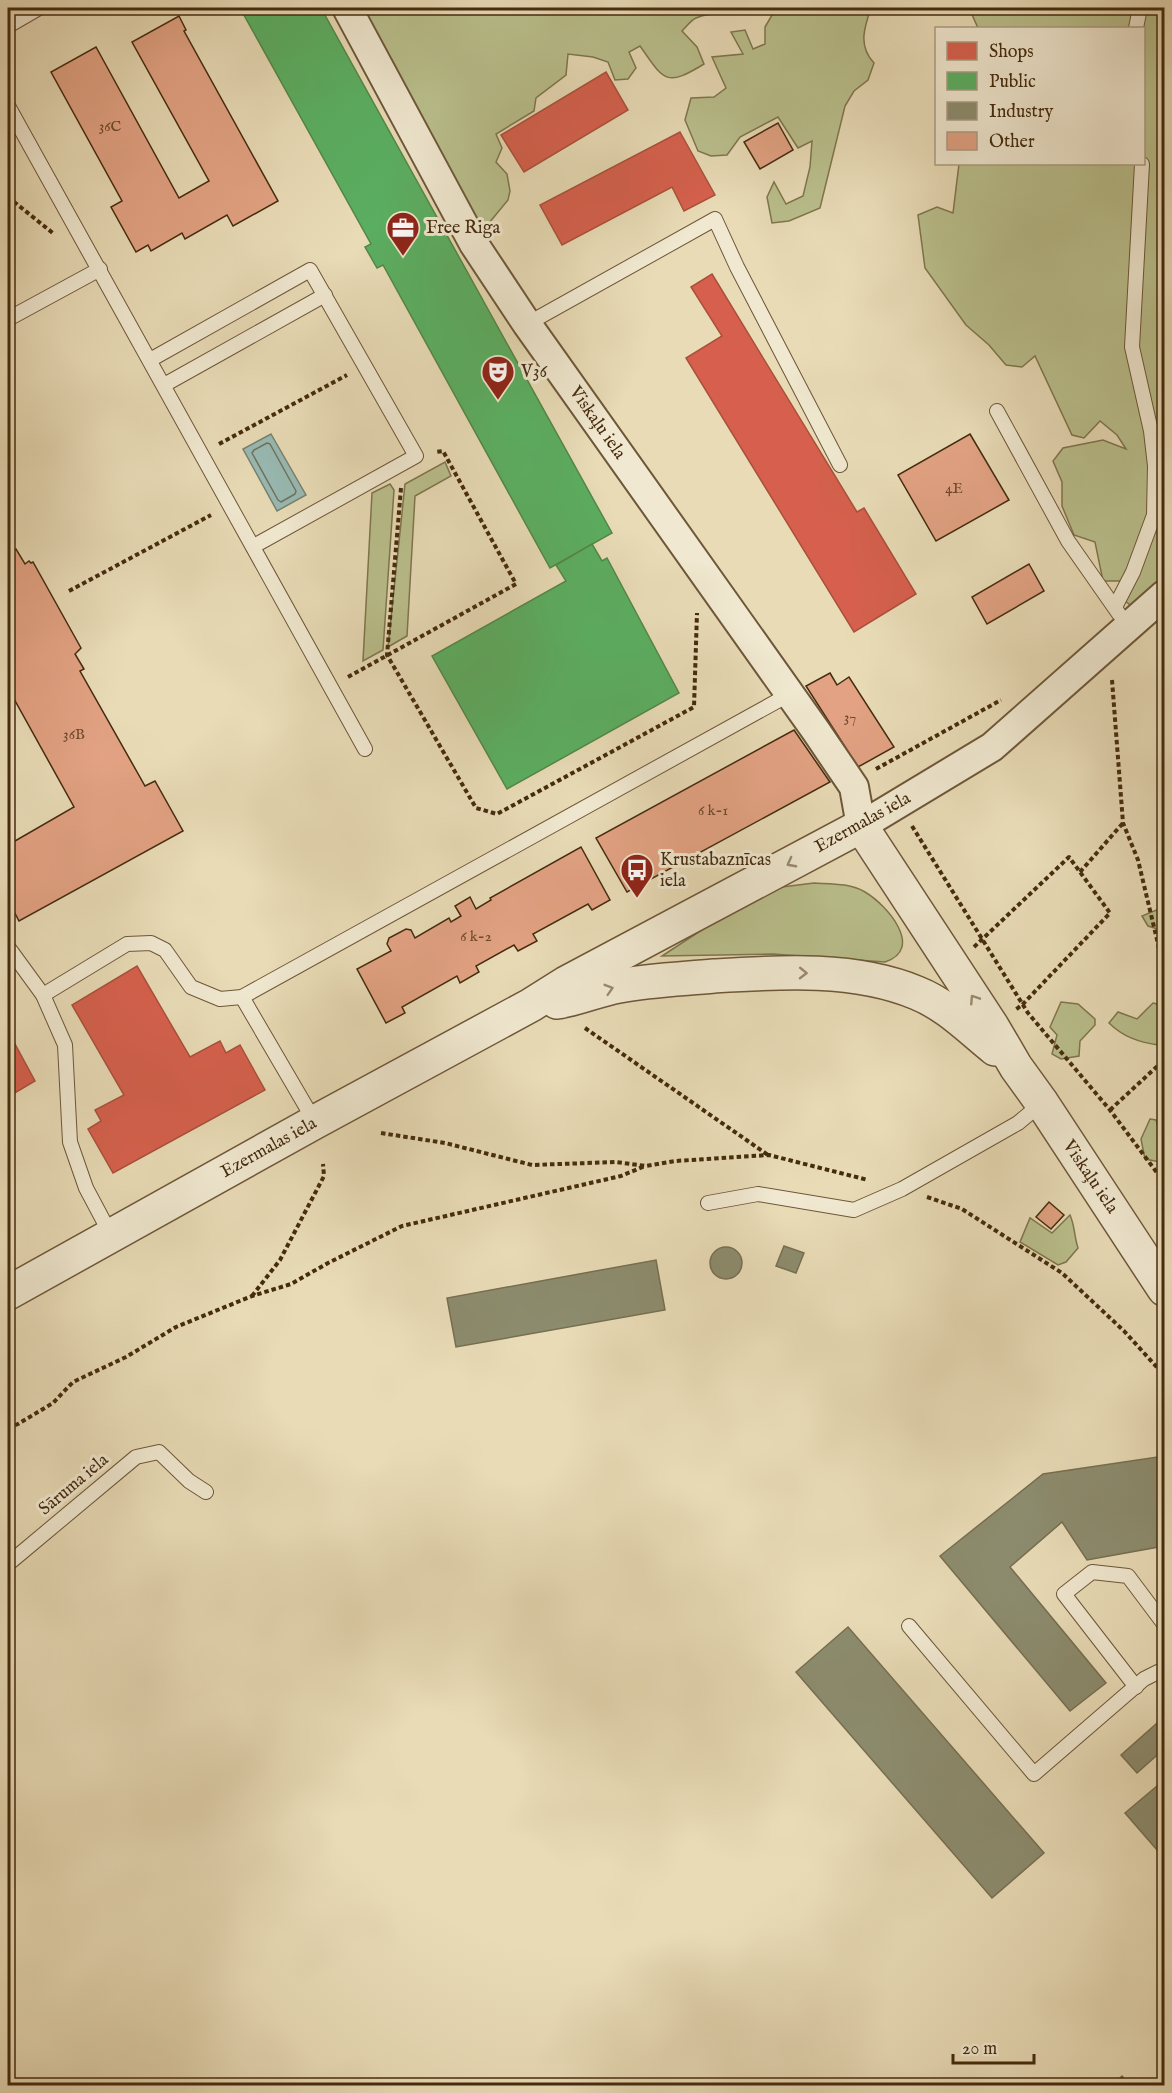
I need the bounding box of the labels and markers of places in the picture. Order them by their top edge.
office icon: Free Riga [385,210,421,257]
place label: Free Riga [426,217,500,240]
theatre icon: V36 [480,354,516,401]
place label: V36 [520,361,547,384]
place label: Krustabaznīcas iela [660,849,771,893]
bus stop icon: Krustabaznīcas iela [619,852,655,899]

